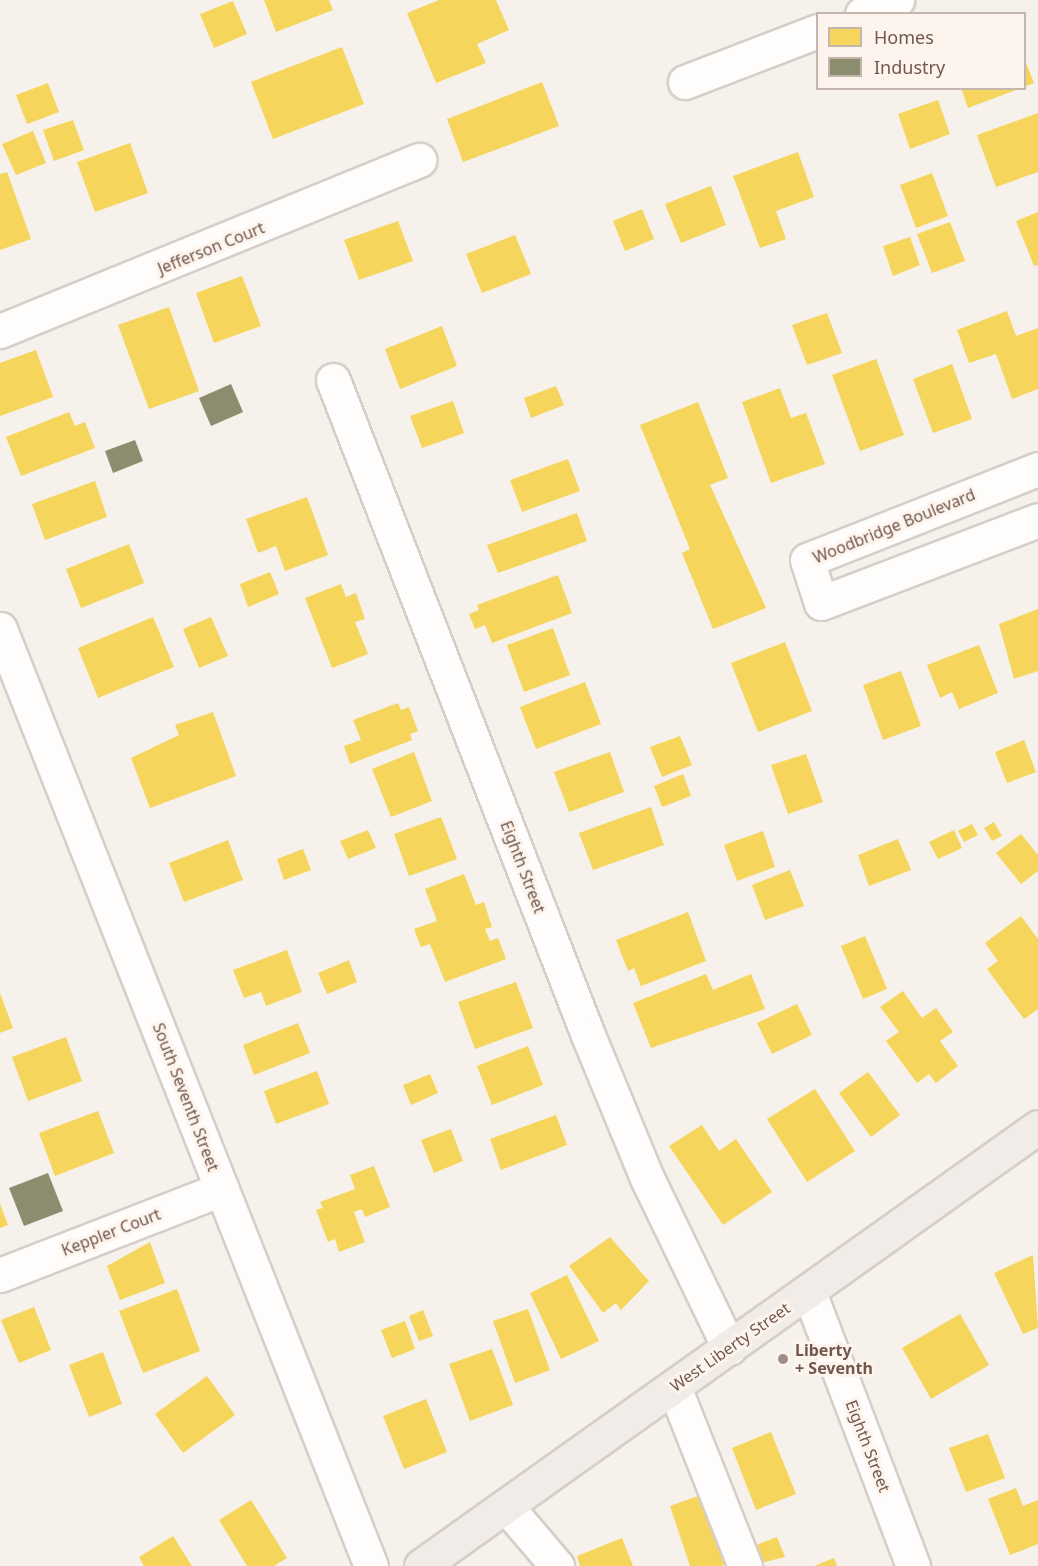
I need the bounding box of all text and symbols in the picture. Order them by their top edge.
legend [816,12,1026,90]
text: Homes [874,25,934,49]
text: Industry [874,55,945,79]
street label: Jefferson Court [155,218,267,278]
street label: Woodbridge Boulevard [810,485,978,567]
street label: Eighth Street [497,818,549,916]
street label: South Seventh Street [149,1020,223,1174]
street label: Keppler Court [59,1204,163,1260]
street label: West Liberty Street [666,1298,794,1396]
place label: Liberty + Seventh [795,1340,873,1378]
marker: Liberty + Seventh [776,1352,790,1366]
street label: Eighth Street [842,1397,894,1495]

